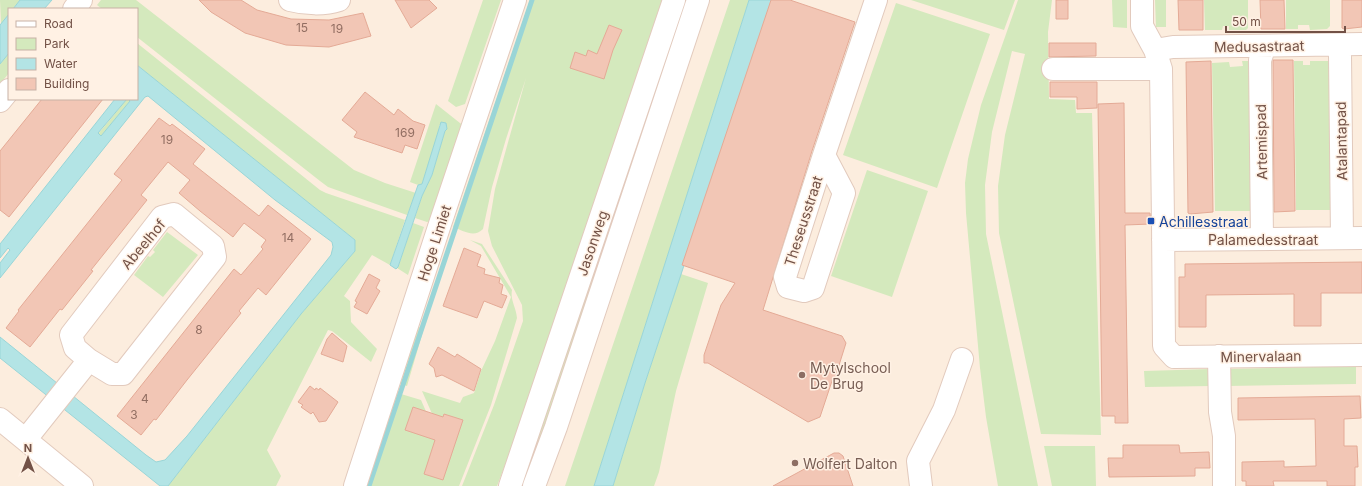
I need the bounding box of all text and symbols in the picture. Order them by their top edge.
legend [8,8,138,100]
scale bar [1226,8,1345,34]
text: 50 m [1232,14,1261,29]
text: Road [44,16,73,31]
house number: 15 [296,20,308,35]
house number: 19 [331,21,343,36]
text: Park [44,36,70,51]
street label: Medusastraat [1214,37,1305,55]
text: Water [44,56,78,71]
text: Building [44,76,89,91]
street label: Atalantapad [1332,101,1350,181]
street label: Artemispad [1252,104,1270,180]
house number: 169 [395,125,415,140]
house number: 19 [161,132,173,147]
street label: Theseusstraat [780,173,826,268]
street label: Hoge Limiet [414,202,454,283]
street label: Jasonweg [573,208,611,278]
place label: Achillesstraat [1159,213,1249,230]
street label: Abeelhof [117,216,169,272]
marker: Achillesstraat [1146,216,1156,226]
house number: 14 [282,230,295,245]
street label: Palamedesstraat [1208,231,1318,248]
house number: 8 [195,322,203,337]
street label: Minervalaan [1220,347,1302,365]
place label: Mytylschool De Brug [810,359,891,392]
marker: Mytylschool De Brug [797,370,807,380]
house number: 4 [141,391,149,406]
house number: 3 [130,407,138,422]
north arrow [8,438,48,478]
text: N [24,441,32,455]
place label: Wolfert Dalton [803,455,897,472]
marker: Wolfert Dalton [790,458,800,468]

